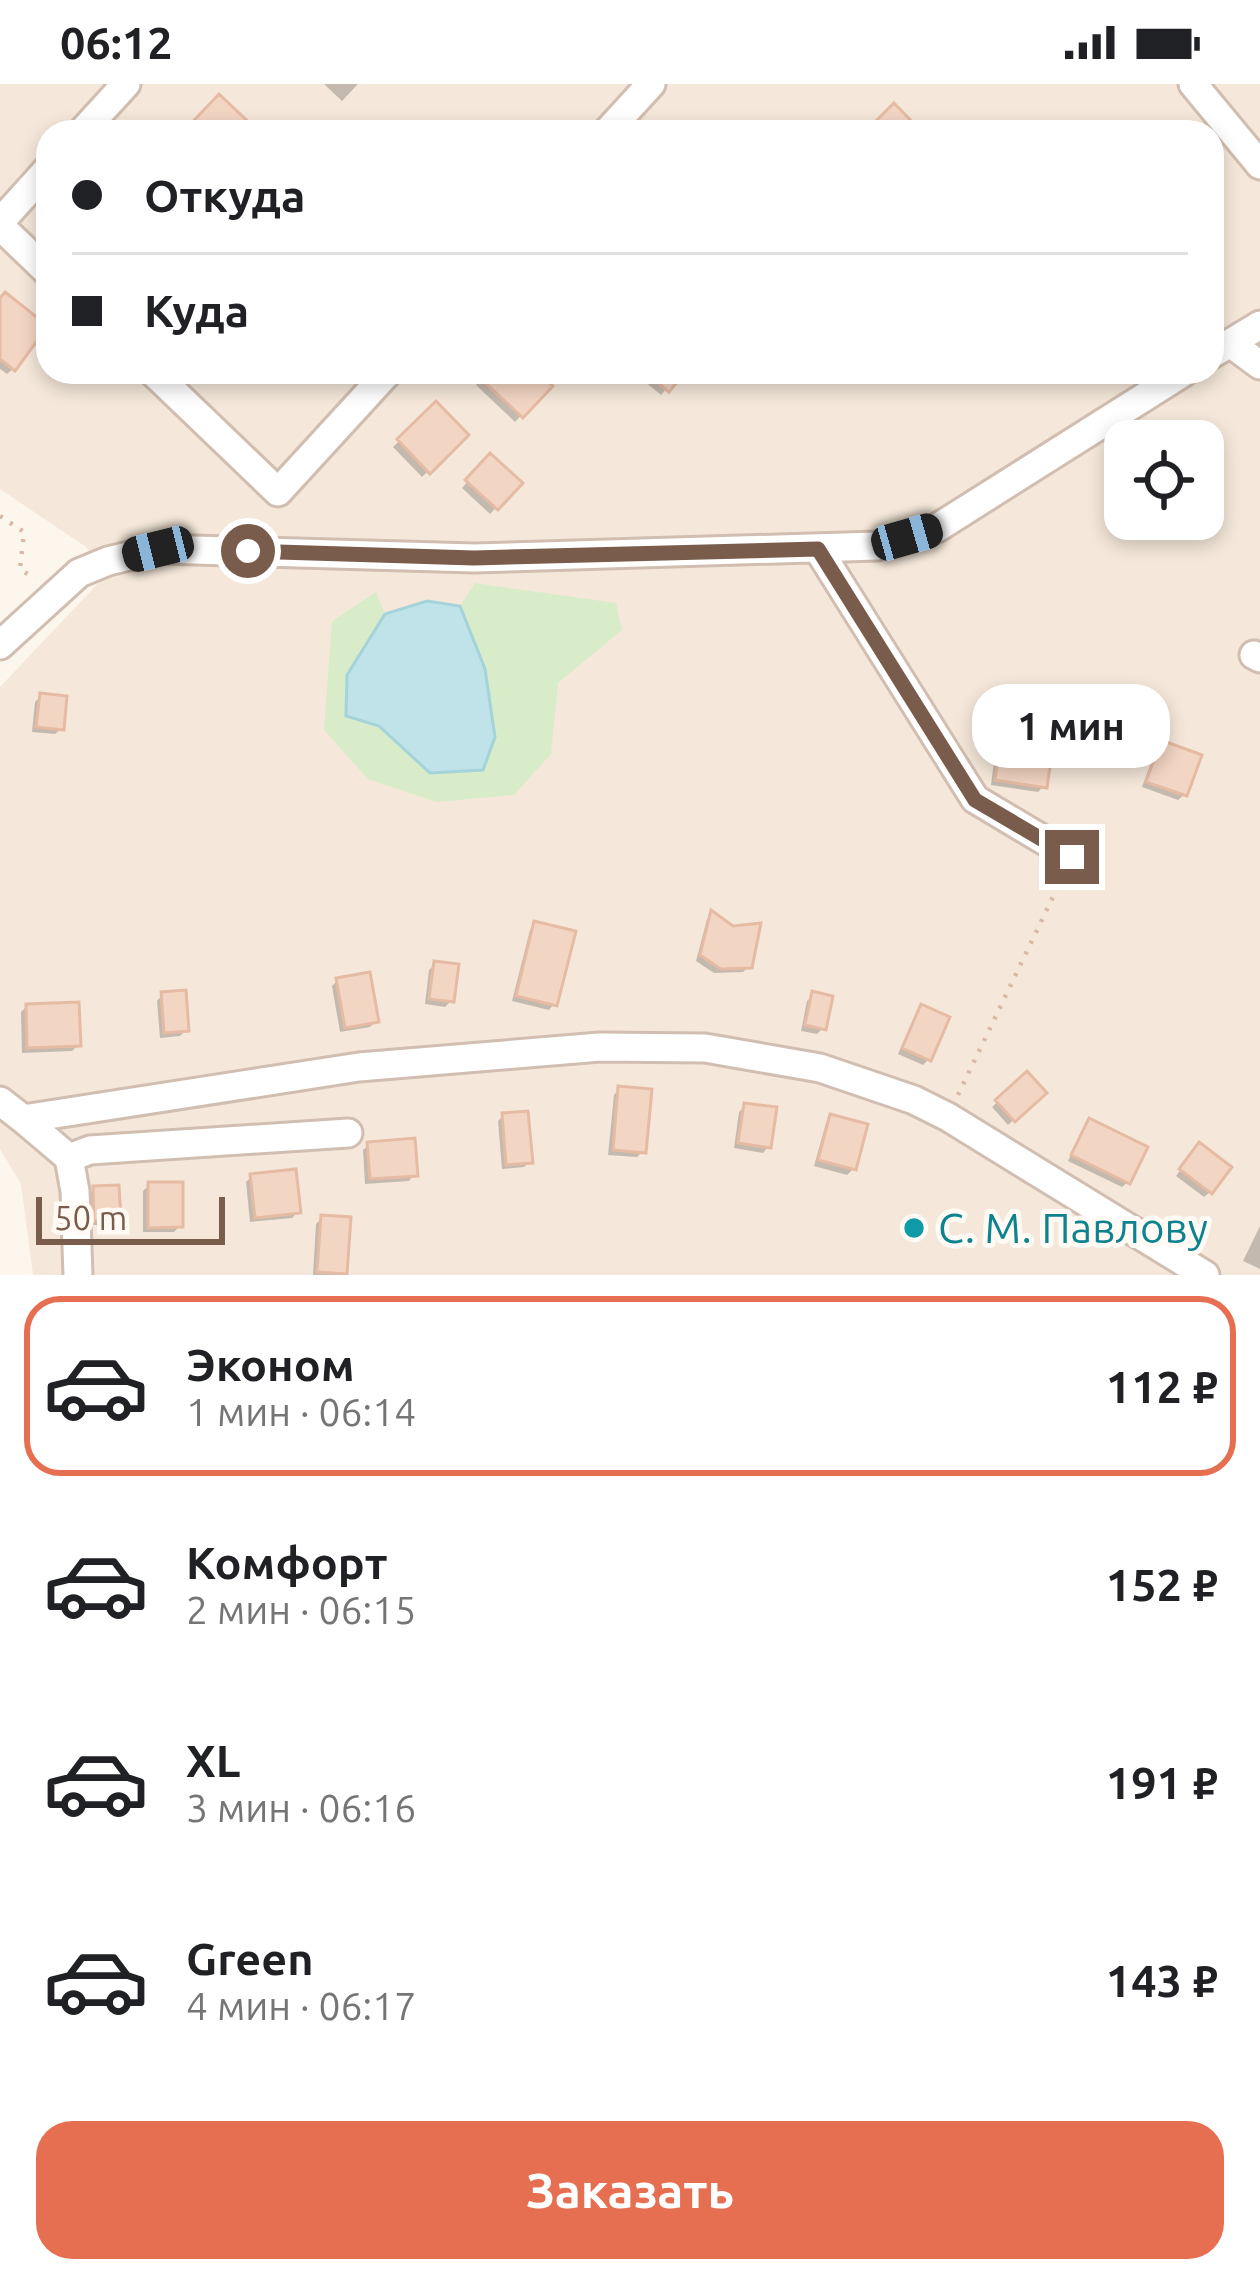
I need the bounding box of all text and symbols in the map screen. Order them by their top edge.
text: 06:12 [60,17,173,68]
text: Откуда [144,170,305,221]
text: Куда [144,285,249,336]
map controls [1104,420,1224,540]
button: locate [1104,420,1224,540]
car [867,510,947,564]
car [119,523,197,575]
route start [221,524,275,578]
callout: 1 мин [973,683,1171,767]
text: 1 мин [1017,704,1125,747]
route end [1045,830,1099,884]
scale bar [36,1191,225,1244]
text: 50 m [54,1199,127,1236]
place label: С. М. Павлову [938,1204,1208,1251]
marker: С. М. Павлову [901,1215,927,1241]
icon: car [42,1332,150,1440]
text: Эконом [186,1339,355,1390]
text: 112 ₽ [1106,1361,1218,1412]
text: 1 мин · 06:14 [186,1390,416,1433]
icon: car [42,1530,150,1638]
text: Комфорт [186,1537,388,1588]
text: 152 ₽ [1106,1559,1218,1610]
text: 2 мин · 06:15 [186,1588,416,1631]
icon: car [42,1728,150,1836]
text: XL [186,1735,240,1786]
text: 191 ₽ [1106,1757,1218,1808]
text: 3 мин · 06:16 [186,1786,416,1829]
icon: car [42,1926,150,2034]
text: Green [186,1933,313,1984]
text: 143 ₽ [1106,1955,1218,2006]
text: 4 мин · 06:17 [186,1984,416,2027]
button: Заказать [36,2121,1224,2259]

